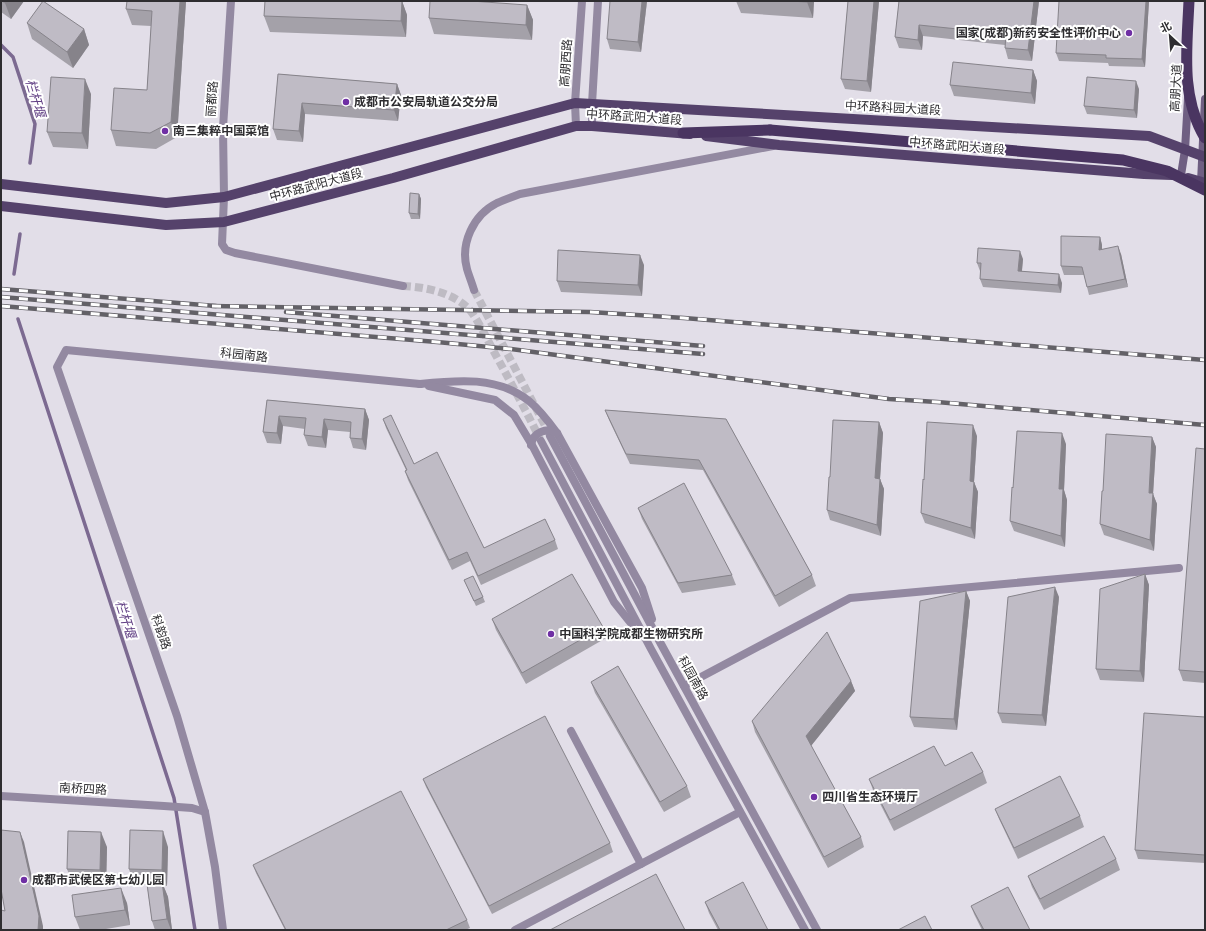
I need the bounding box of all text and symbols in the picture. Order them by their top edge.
north arrow [1150,16,1190,56]
text: 北 [1158,18,1174,36]
place label: 国家(成都)新药安全性评价中心 [956,25,1121,41]
marker: 国家(成都)新药安全性评价中心 [1124,28,1134,38]
street label: 高朋西路 [556,38,576,88]
street label: 高朋大道 [1167,64,1185,112]
water label: 栏杆堰 [22,77,50,121]
street label: 丽都路 [203,80,221,118]
place label: 成都市公安局轨道公交分局 [354,94,498,110]
marker: 成都市公安局轨道公交分局 [341,97,351,107]
street label: 中环路科园大道段 [845,97,941,119]
street label: 中环路武阳大道段 [586,106,682,128]
place label: 南三集粹中国菜馆 [173,123,269,139]
marker: 南三集粹中国菜馆 [160,126,170,136]
street label: 中环路武阳大道段 [908,134,1006,158]
street label: 中环路武阳大道段 [268,165,364,205]
street label: 科园南路 [219,345,269,365]
water label: 栏杆堰 [111,598,140,642]
street label: 科韵路 [148,612,174,652]
place label: 中国科学院成都生物研究所 [559,626,703,642]
marker: 中国科学院成都生物研究所 [546,629,556,639]
street label: 科园南路 [674,653,712,703]
street label: 南桥四路 [59,780,107,798]
place label: 四川省生态环境厅 [822,789,918,805]
marker: 四川省生态环境厅 [809,792,819,802]
place label: 成都市武侯区第七幼儿园 [32,872,164,888]
marker: 成都市武侯区第七幼儿园 [19,875,29,885]

